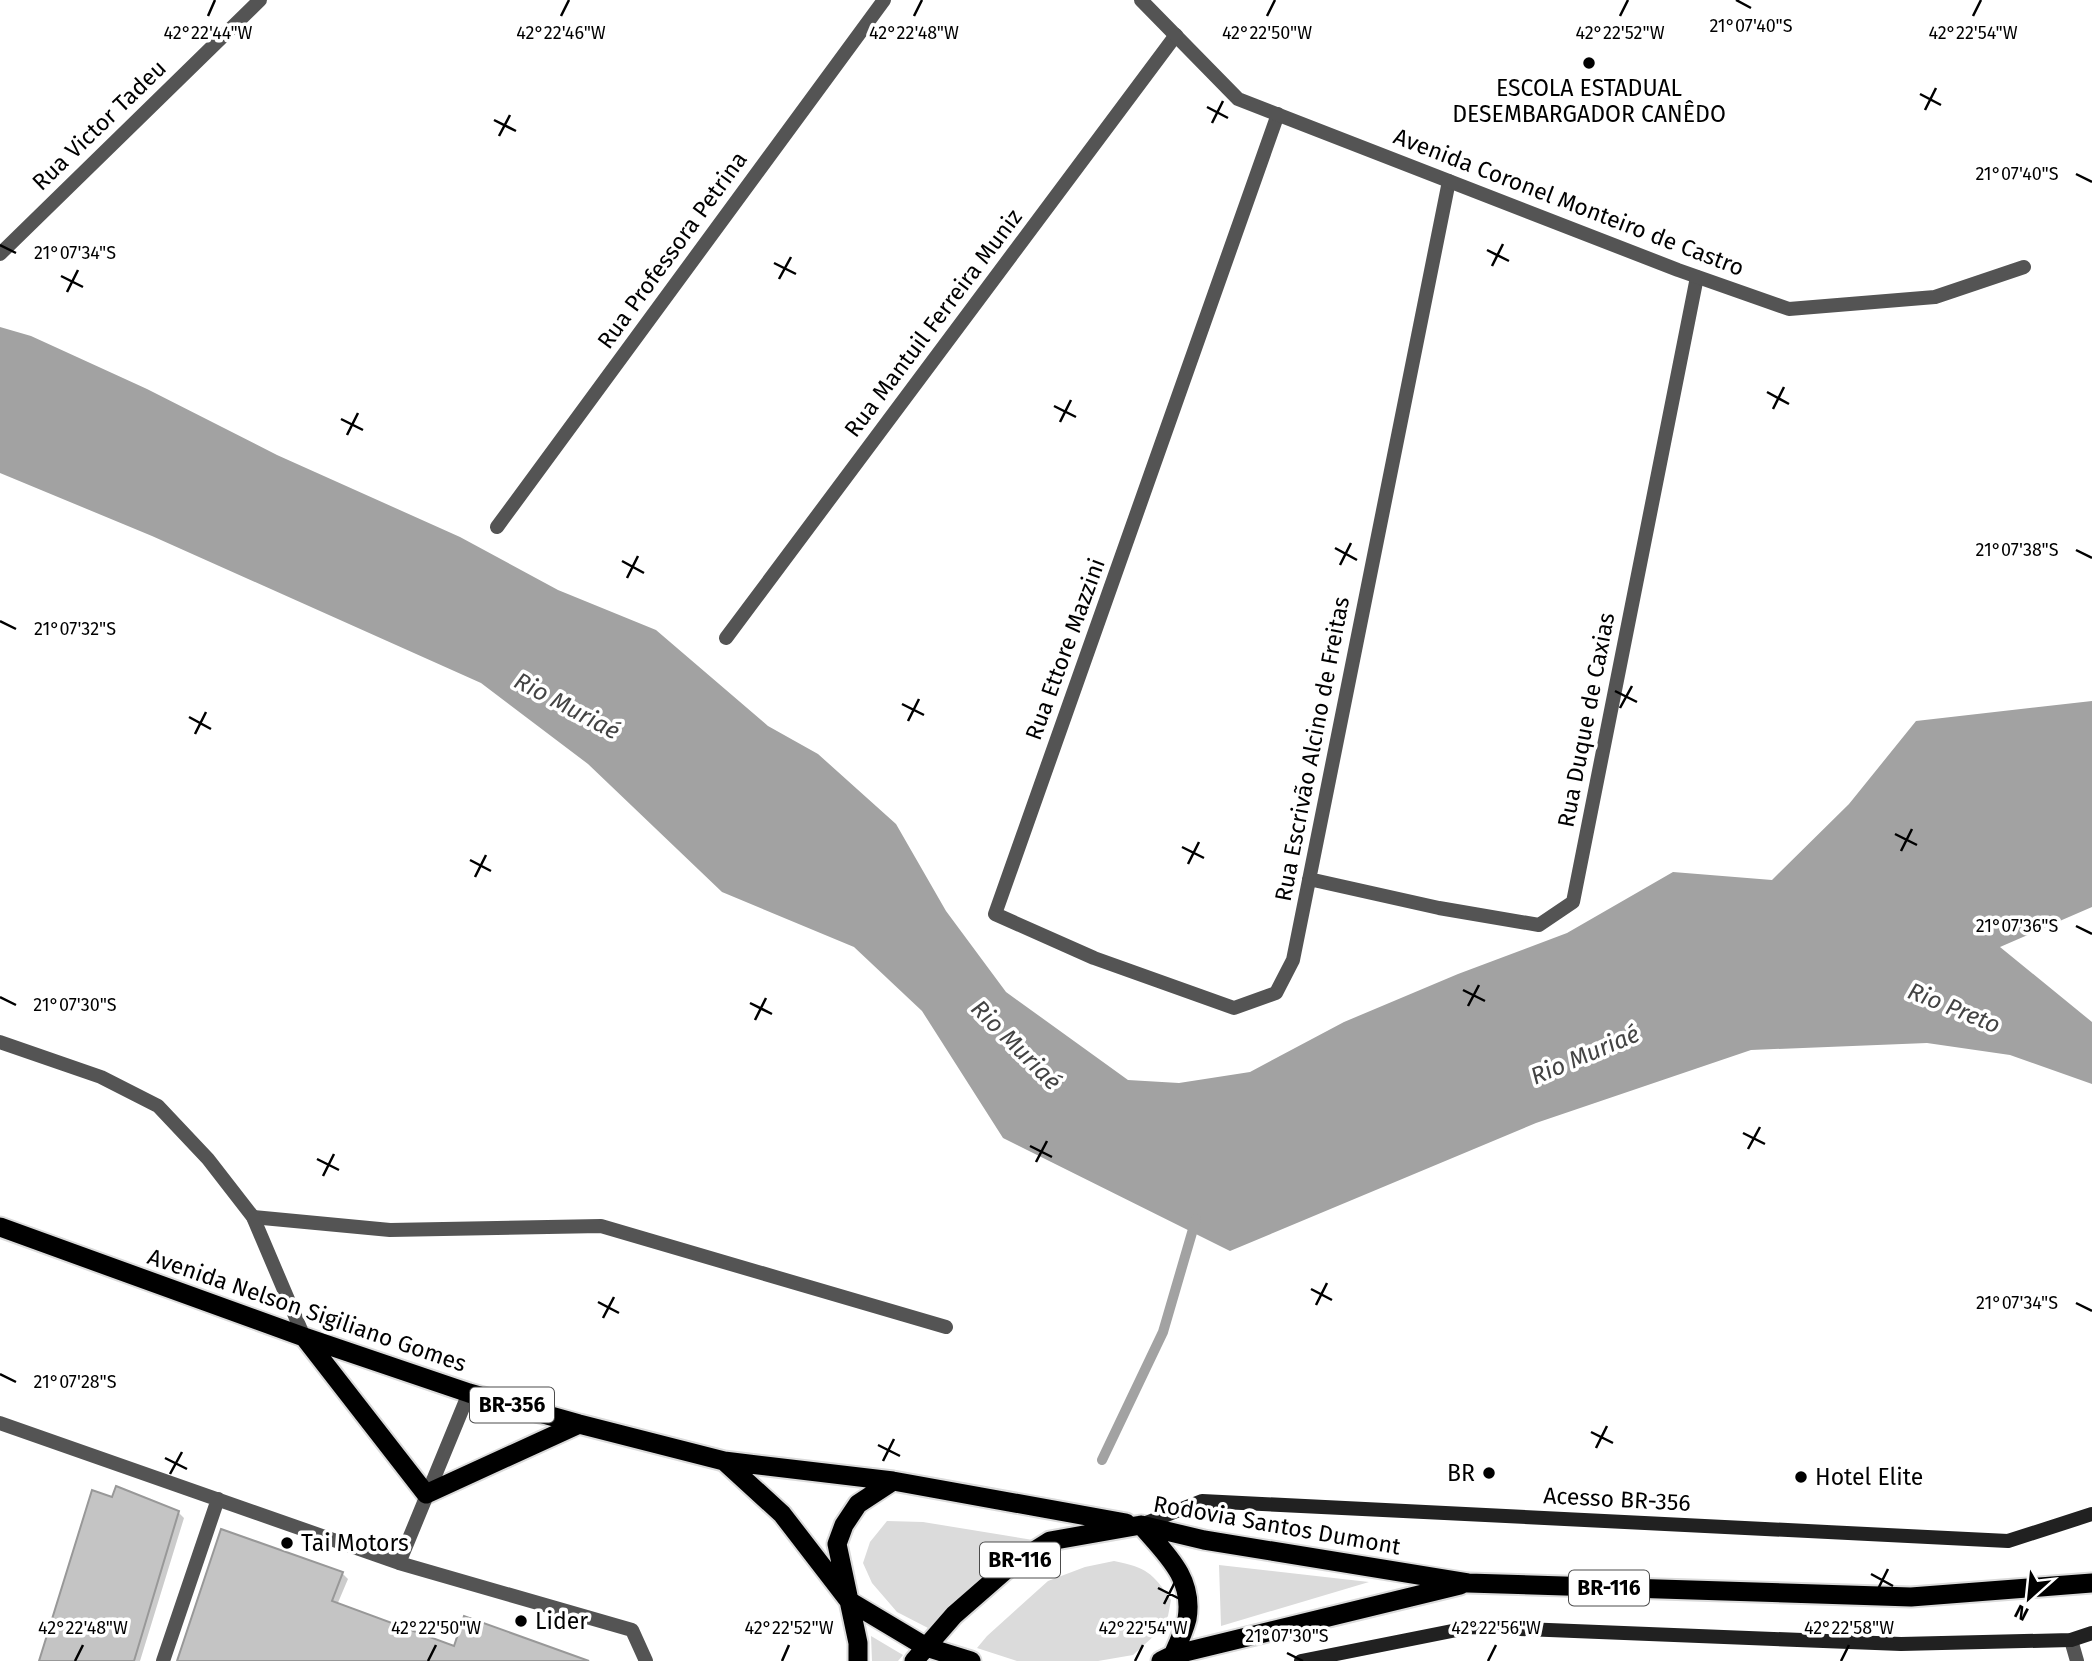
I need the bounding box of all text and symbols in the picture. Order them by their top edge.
text: 21°07'40"S [1709,15,1793,37]
text: 42°22'44"W [164,22,253,44]
text: 42°22'46"W [516,22,606,44]
text: 42°22'48"W [869,22,959,44]
text: 42°22'50"W [1222,22,1312,44]
text: 42°22'52"W [1575,22,1665,44]
text: 42°22'54"W [1928,22,2018,44]
street label: Rua Victor Tadeu [26,54,172,196]
marker: ESCOLA ESTADUAL DESEMBARGADOR CANÊDO [1581,55,1597,71]
place label: ESCOLA ESTADUAL DESEMBARGADOR CANÊDO [1452,74,1726,128]
street label: Avenida Coronel Monteiro de Castro [1390,122,1748,282]
street label: Rua Professora Petrina [591,146,753,354]
text: 21°07'40"S [1975,163,2059,185]
street label: Rua Mantuil Ferreira Muniz [838,204,1028,442]
text: 21°07'34"S [34,242,116,264]
text: 21°07'38"S [1975,539,2059,561]
street label: Rua Ettore Mazzini [1019,554,1111,744]
street label: Rua Escrivão Alcino de Freitas [1269,594,1355,904]
street label: Rua Duque de Caxias [1551,610,1621,830]
text: 21°07'32"S [34,618,116,640]
water label: Rio Muriaé [509,667,625,745]
text: 21°07'36"S [1976,915,2059,937]
water label: Rio Preto [1904,977,2004,1039]
text: 21°07'30"S [33,994,117,1016]
water label: Rio Muriaé [965,994,1067,1096]
water label: Rio Muriaé [1526,1020,1644,1090]
street label: Avenida Nelson Sigiliano Gomes [144,1242,470,1378]
text: 21°07'34"S [1976,1292,2058,1314]
text: 21°07'28"S [34,1371,117,1393]
road number: BR-356 [470,1388,554,1422]
place label: BR [1447,1459,1475,1487]
place label: Hotel Elite [1815,1463,1923,1491]
marker: BR [1481,1465,1497,1481]
marker: Hotel Elite [1793,1469,1809,1485]
street label: Acesso BR-356 [1543,1481,1691,1517]
street label: Rodovia Santos Dumont [1151,1489,1403,1561]
place label: Tai Motors [301,1529,409,1557]
marker: Tai Motors [279,1535,295,1551]
road number: BR-116 [980,1542,1060,1578]
north arrow [1994,1563,2064,1633]
road number: BR-116 [1569,1570,1649,1606]
text: N [2011,1600,2032,1626]
place label: Lider [535,1607,588,1635]
marker: Lider [513,1613,529,1629]
text: 42°22'48"W [38,1617,128,1639]
text: 42°22'50"W [391,1617,481,1639]
text: 42°22'52"W [744,1617,834,1639]
text: 42°22'54"W [1098,1617,1188,1639]
text: 42°22'56"W [1451,1617,1541,1639]
text: 42°22'58"W [1804,1617,1894,1639]
text: 21°07'30"S [1245,1625,1329,1647]

